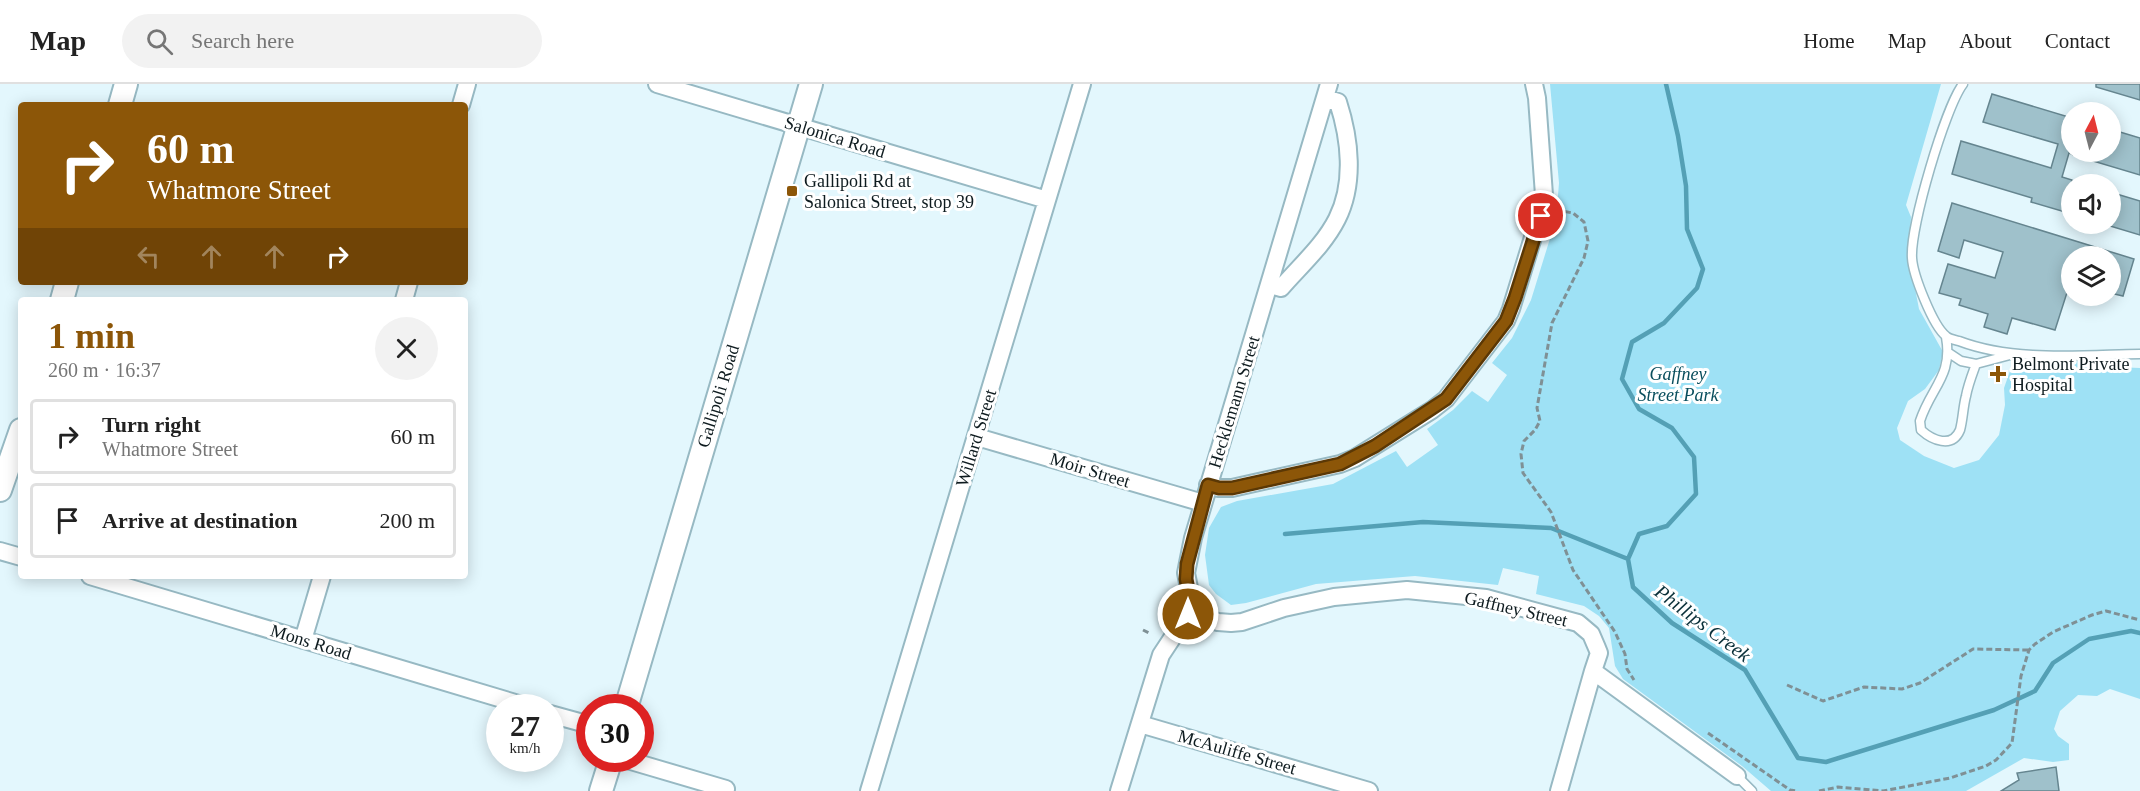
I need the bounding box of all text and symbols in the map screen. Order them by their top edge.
search box [122,14,542,68]
text: Map [30,25,86,56]
icon: search [143,25,176,58]
text: Search here [191,28,294,53]
text: Home [1803,29,1855,53]
text: Map [1888,29,1926,53]
text: About [1959,29,2012,53]
text: Contact [2045,29,2110,53]
north arrow [2061,102,2121,162]
map controls [2061,102,2121,306]
street label: Salonica Road [782,112,888,162]
icon: right [48,126,126,204]
text: 60 m [147,126,235,172]
place label: Gallipoli Rd at Salonica Street, stop 39 [804,171,974,212]
button: sound [2061,174,2121,234]
text: Whatmore Street [147,175,331,205]
marker: Gallipoli Rd at Salonica Street, stop 39 [785,184,799,198]
pin [1515,190,1566,241]
icon: arrive [1524,199,1557,232]
icon: left [132,240,165,273]
icon: ahead [195,240,228,273]
icon: ahead [258,240,291,273]
icon: right [321,240,354,273]
button: layers [2061,246,2121,306]
text: 1 min [48,316,135,356]
button: close [375,317,438,380]
street label: Hecklemann Street [1204,333,1264,471]
street label: Gallipoli Road [693,342,743,450]
place label: Belmont Private Hospital [2012,354,2129,395]
text: 260 m · 16:37 [48,359,161,381]
park label: Gaffney Street Park [1638,364,1719,405]
marker: Belmont Private Hospital [1989,365,2007,383]
street label: Willard Street [952,387,1000,489]
text: Turn right [102,412,201,437]
icon: right [51,420,84,453]
text: 60 m [390,424,435,449]
text: Whatmore Street [102,438,238,460]
street label: Moir Street [1048,448,1132,492]
icon: arrive [51,504,84,537]
text: Arrive at destination [102,508,298,533]
text: 200 m [379,508,435,533]
water label: Phillips Creek [1649,579,1756,668]
position arrow [1156,582,1220,646]
street label: Gaffney Street [1463,587,1569,631]
street label: Mons Road [268,620,354,664]
speed limit sign: 30 [576,694,654,772]
text: 27 [510,709,540,742]
street label: McAuliffe Street [1176,726,1298,778]
text: km/h [510,740,540,756]

